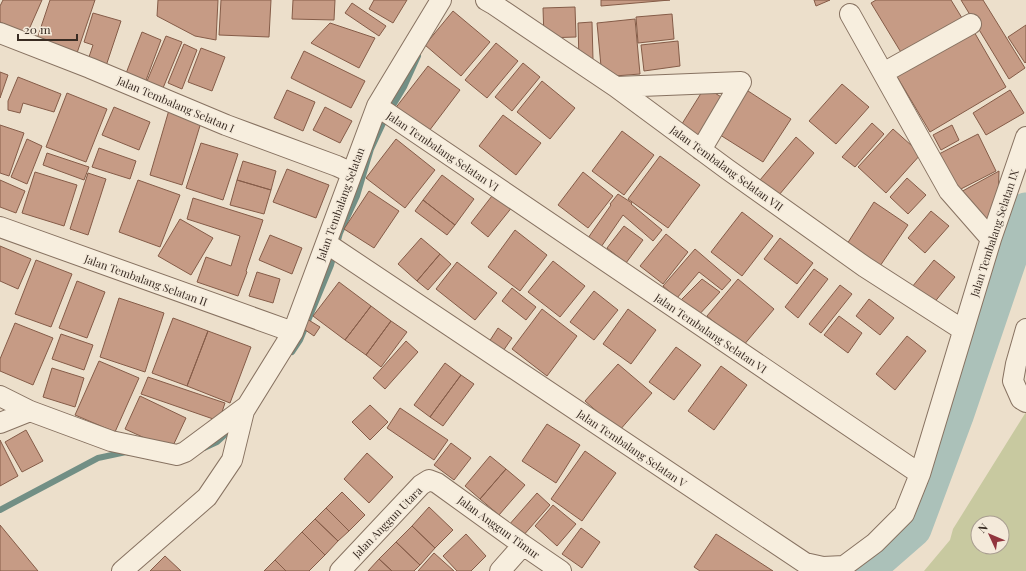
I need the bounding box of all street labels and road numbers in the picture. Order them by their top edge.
street label: Jalan Tembalang Selatan I [114,72,237,136]
street label: Jalan Tembalang Selatan VI [383,107,502,194]
street label: Jalan Tembalang Selatan VII [667,121,787,214]
street label: Jalan Tembalang Selatan [312,145,368,264]
street label: Jalan Tembalang Selatan IX [966,167,1022,300]
street label: Jalan Tembalang Selatan II [82,250,210,309]
street label: Jalan Tembalang Selatan VI [651,289,770,376]
street label: Jalan Tembalang Selatan V [574,405,690,490]
street label: Jalan Anggun Utara [348,482,426,562]
street label: Jalan Anggun Timur [454,492,543,562]

